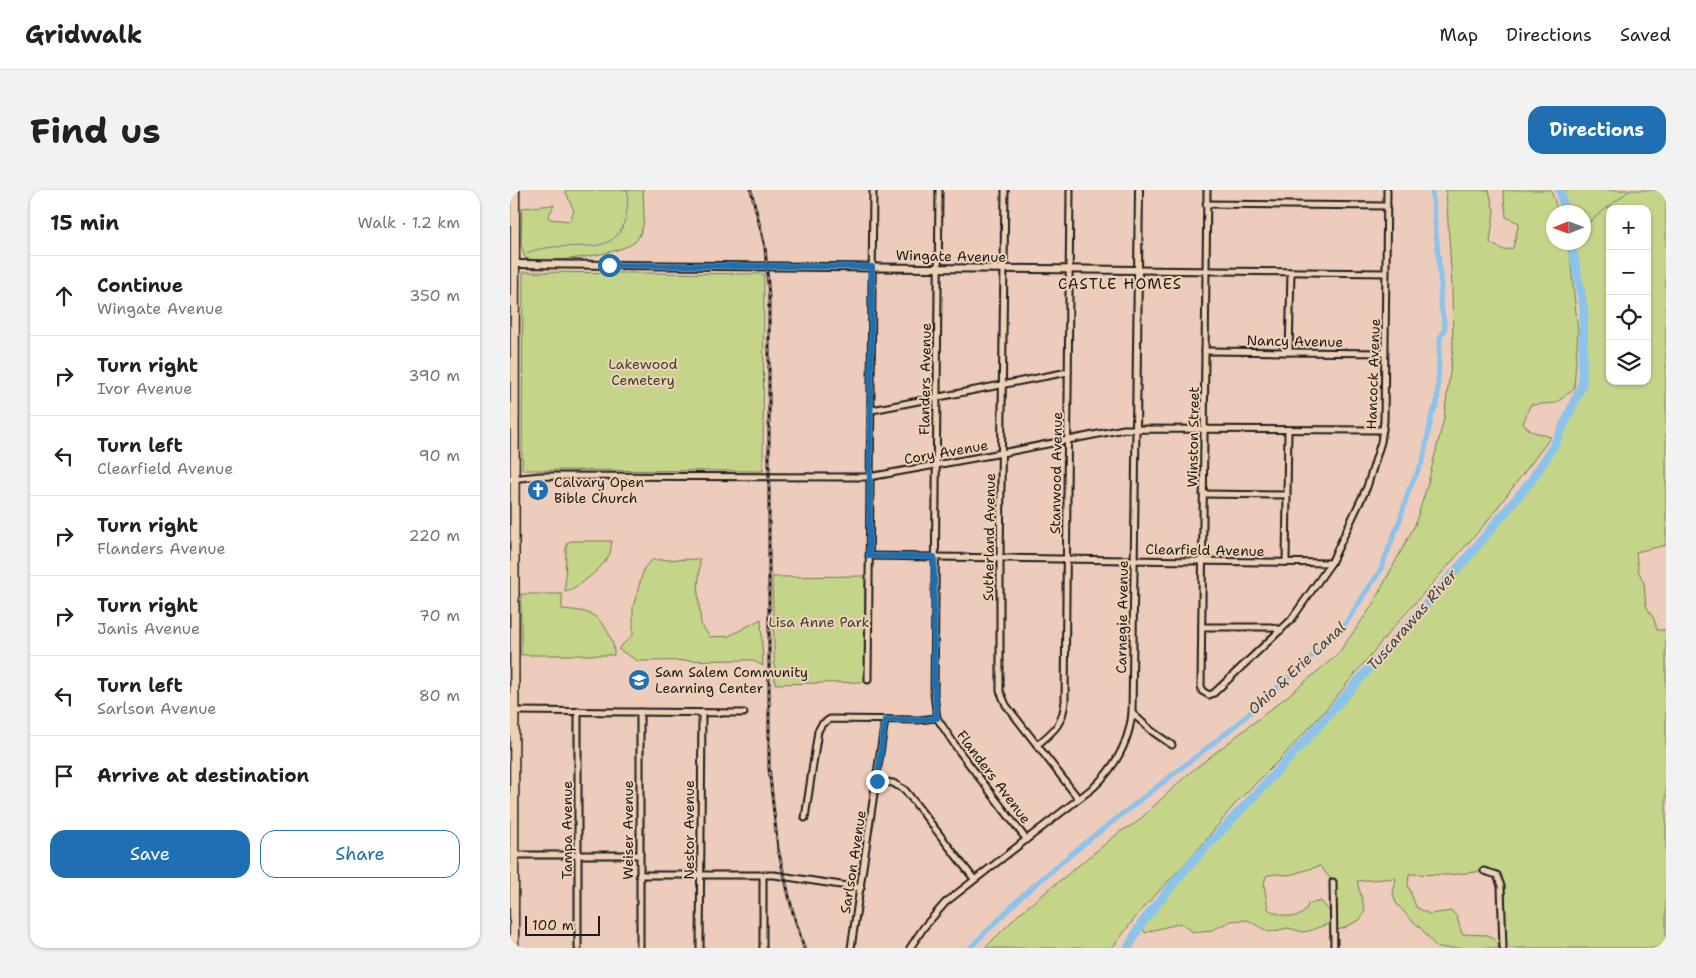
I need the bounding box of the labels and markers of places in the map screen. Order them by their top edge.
place label: Calvary Open Bible Church [554,473,645,507]
church icon: Calvary Open Bible Church [526,478,550,502]
place label: Sam Salem Community Learning Center [655,663,808,697]
school or university icon: Sam Salem Community Learning Center [627,668,651,692]

